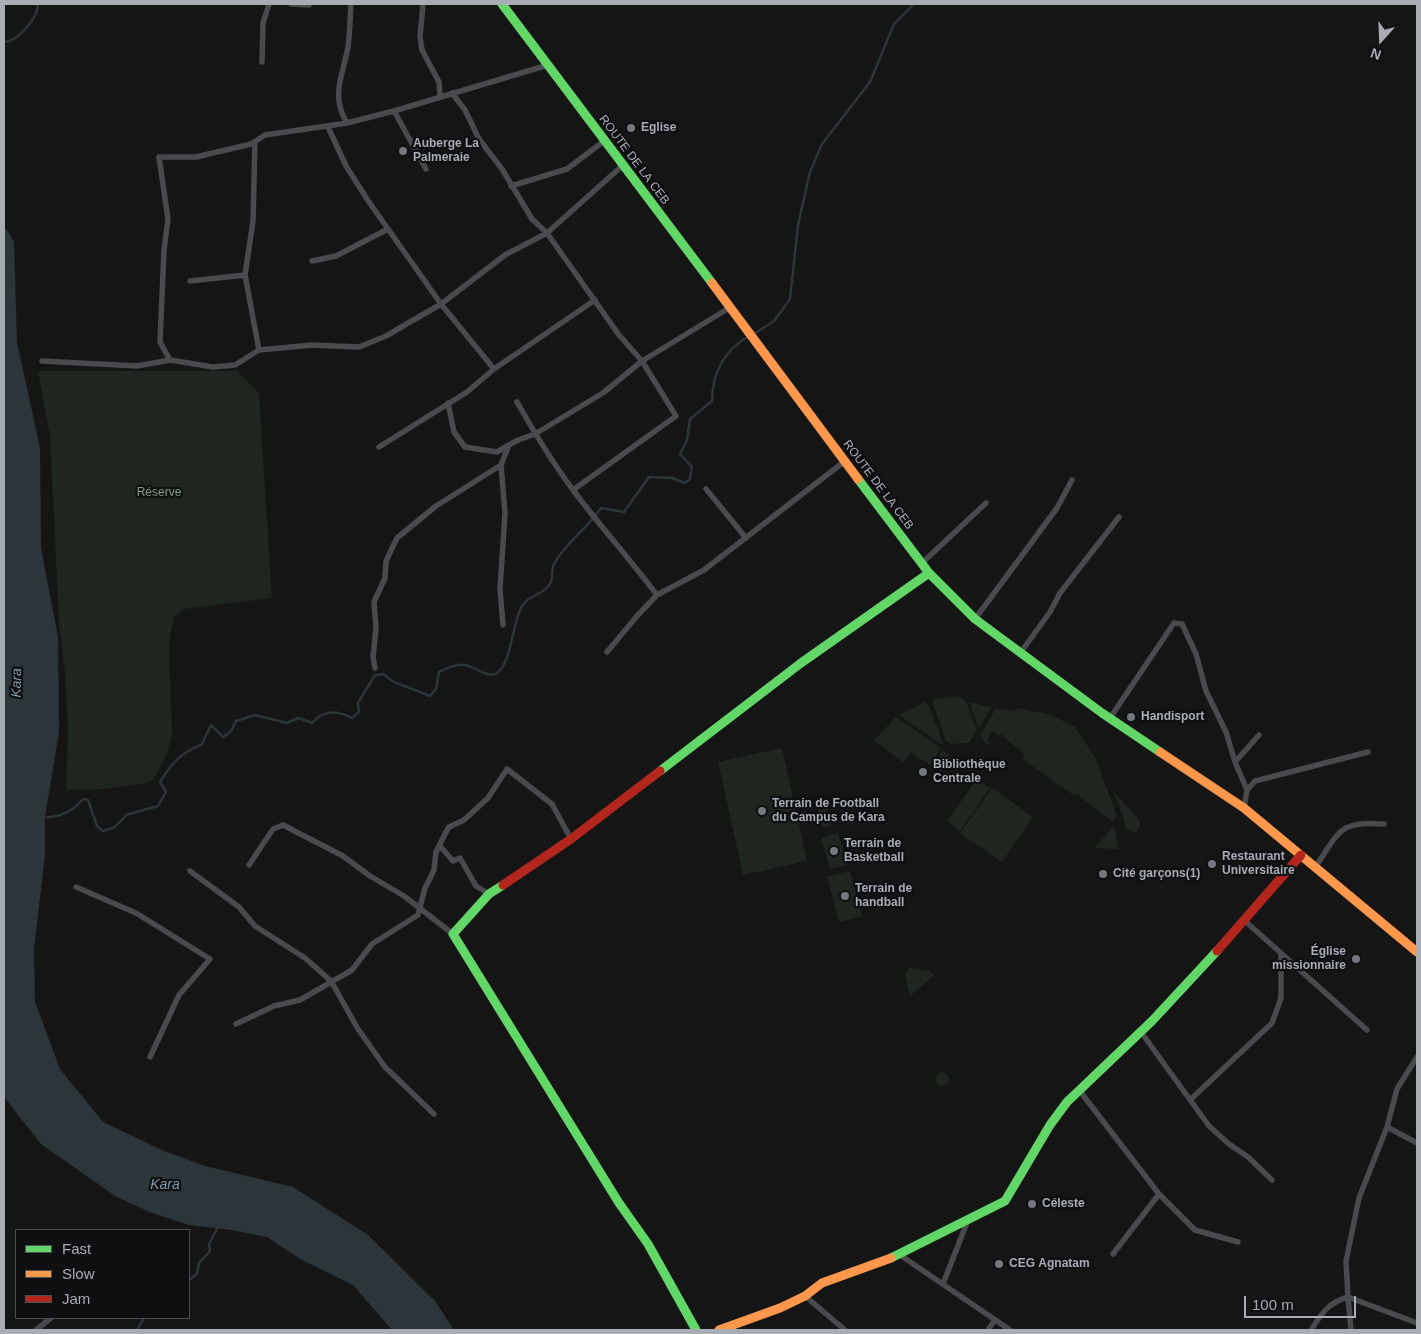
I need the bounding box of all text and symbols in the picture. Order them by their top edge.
north arrow [1356,15,1406,65]
text: N [1368,45,1383,63]
street label: ROUTE DE LA CEB [596,113,672,207]
place label: Eglise [641,121,676,135]
marker: Eglise [625,122,637,134]
place label: Auberge La Palmeraie [413,137,479,165]
marker: Auberge La Palmeraie [397,145,409,157]
street label: ROUTE DE LA CEB [840,438,916,532]
park label: Réserve [137,486,181,500]
water label: Kara [8,668,26,698]
place label: Handisport [1141,710,1204,724]
marker: Handisport [1125,711,1137,723]
place label: Bibliothèque Centrale [933,758,1006,786]
marker: Bibliothèque Centrale [917,766,929,778]
place label: Terrain de Football du Campus de Kara [772,797,885,825]
marker: Terrain de Football du Campus de Kara [756,805,768,817]
place label: Terrain de Basketball [844,837,904,865]
marker: Terrain de Basketball [828,845,840,857]
place label: Restaurant Universitaire [1222,850,1295,878]
marker: Restaurant Universitaire [1206,858,1218,870]
place label: Cité garçons(1) [1113,867,1200,881]
marker: Cité garçons(1) [1097,868,1109,880]
place label: Terrain de handball [855,882,912,910]
marker: Terrain de handball [839,890,851,902]
place label: Église missionnaire [1272,945,1346,973]
marker: Église missionnaire [1350,953,1362,965]
water label: Kara [150,1177,180,1193]
place label: Céleste [1042,1197,1085,1211]
marker: Céleste [1026,1198,1038,1210]
legend [15,1229,190,1319]
text: Fast [62,1240,91,1257]
place label: CEG Agnatam [1009,1257,1090,1271]
marker: CEG Agnatam [993,1258,1005,1270]
text: Slow [62,1265,95,1282]
scale bar [1246,1286,1358,1318]
text: Jam [62,1290,90,1307]
text: 100 m [1252,1296,1294,1313]

